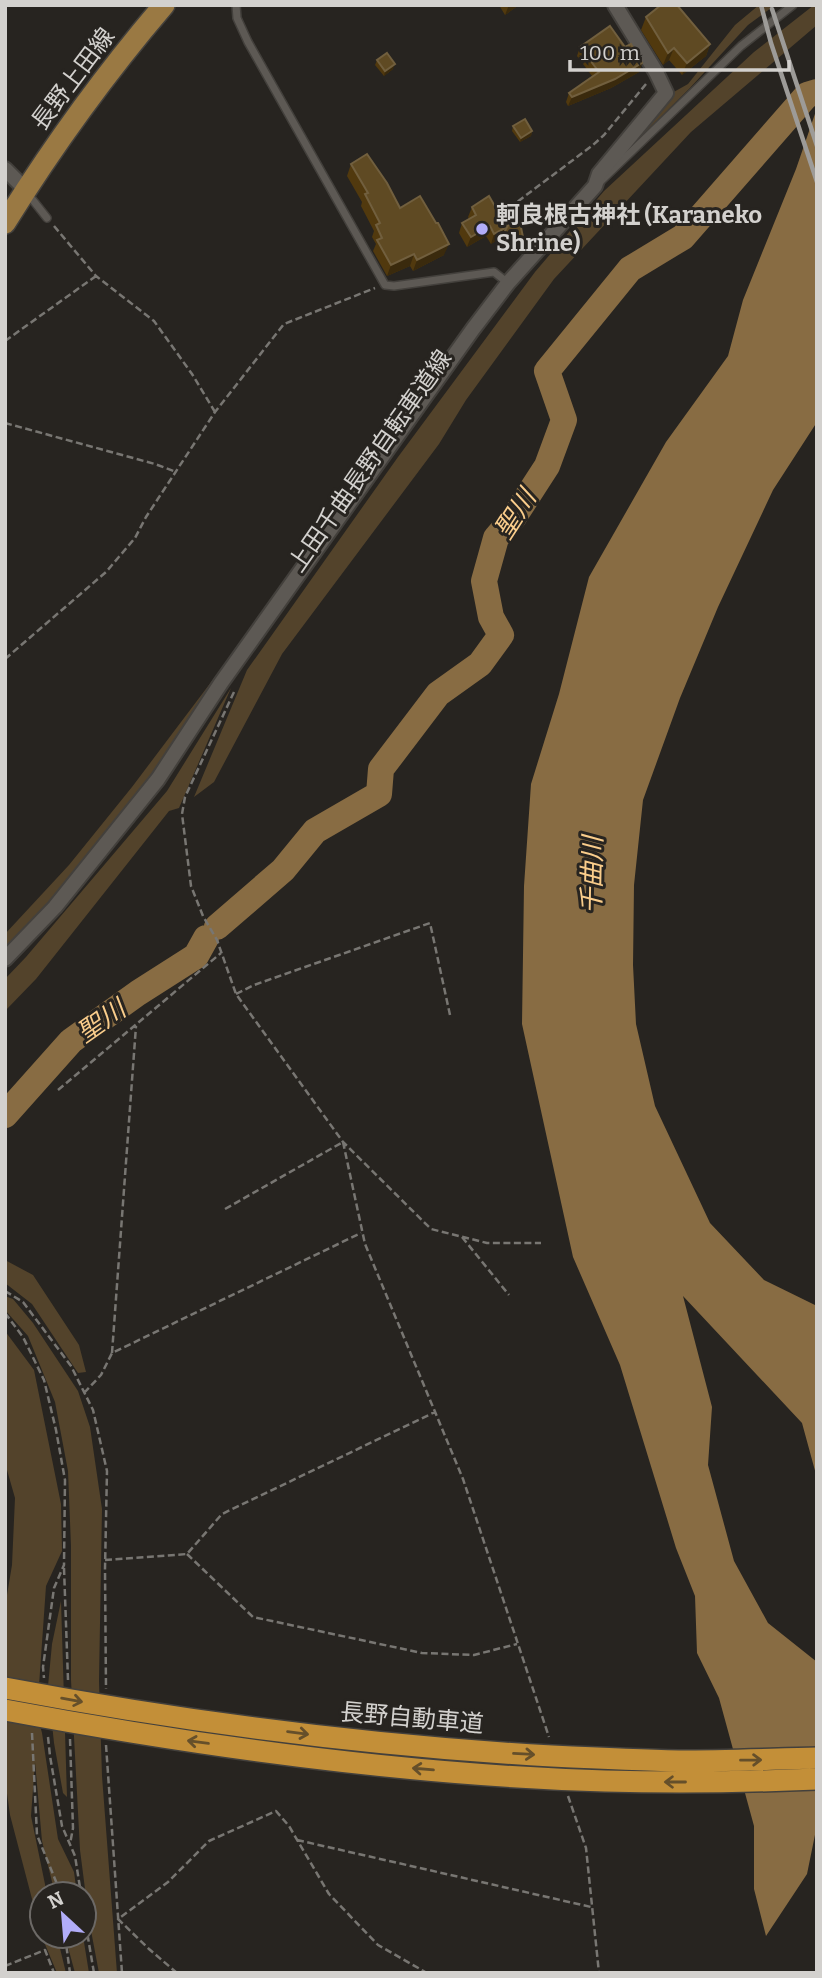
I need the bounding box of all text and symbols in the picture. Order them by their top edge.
street label: 長野上田線 [26,23,120,135]
scale bar [570,28,789,72]
text: 100 m [580,40,640,66]
place label: 軻良根古神社 (Karaneko Shrine) [496,201,762,257]
marker: 軻良根古神社 (Karaneko Shrine) [474,221,490,237]
street label: 上田千曲長野自転車道線 [283,345,457,577]
water label: 聖川 [488,482,544,545]
water label: 千曲川 [576,833,609,914]
water label: 聖川 [71,992,134,1049]
one-way arrow [60,1694,83,1708]
street label: 長野自動車道 [339,1698,485,1738]
one-way arrow [286,1726,308,1739]
one-way arrow [187,1735,209,1748]
one-way arrow [512,1748,535,1761]
one-way arrow [740,1753,763,1766]
one-way arrow [413,1762,435,1775]
one-way arrow [664,1775,687,1789]
north arrow [28,1880,98,1950]
text: N [44,1886,68,1914]

